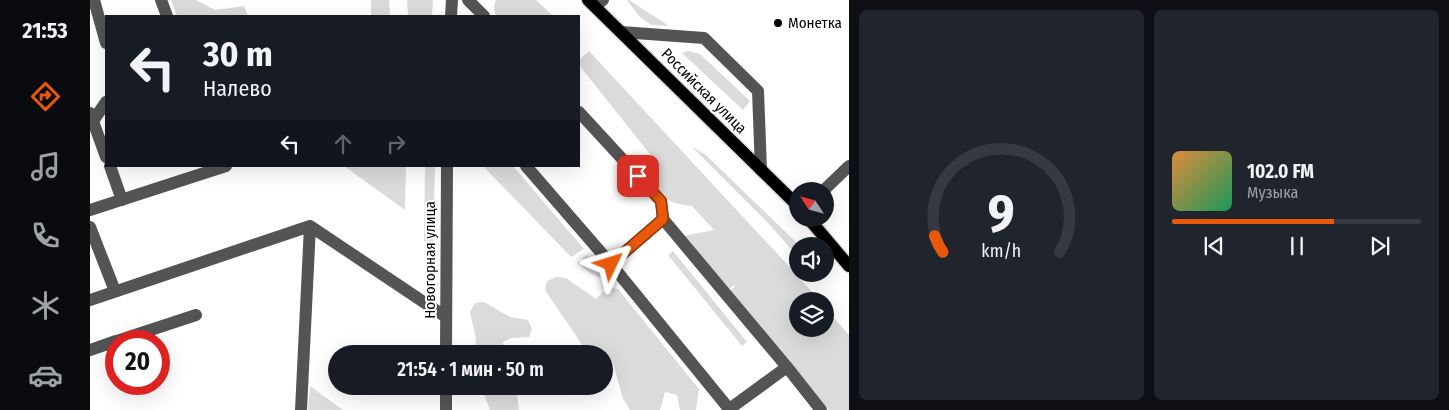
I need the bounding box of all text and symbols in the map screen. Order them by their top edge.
place label: Монетка [788,14,842,32]
text: 21:53 [22,17,68,44]
marker: Монетка [772,17,784,29]
text: 30 m [203,33,273,75]
icon: left [120,35,185,100]
street label: Российская улица [658,45,750,137]
text: Налево [203,75,272,102]
icon: directions [28,79,63,114]
icon: left [276,130,304,158]
icon: ahead [329,130,357,158]
icon: right [382,130,410,158]
icon: music [28,149,63,184]
pin [617,155,659,197]
text: 102.0 FM [1247,160,1314,183]
icon: arrive [624,162,652,190]
north arrow [789,182,834,228]
map controls [789,182,834,337]
text: 9 [988,182,1015,245]
text: Музыка [1247,183,1298,202]
street label: Новогорная улица [421,201,439,319]
icon: phone [28,218,63,253]
icon: previous [1200,232,1228,260]
icon: pause [1283,232,1311,260]
icon: next [1366,232,1394,260]
position arrow [584,237,636,289]
button: sound [789,237,834,282]
text: km/h [982,240,1021,262]
icon: climate [28,288,63,323]
button: layers [789,292,834,337]
speed limit sign: 20 [105,330,170,395]
icon: car [28,358,63,393]
text: 21:54 · 1 мин · 50 m [397,358,544,381]

